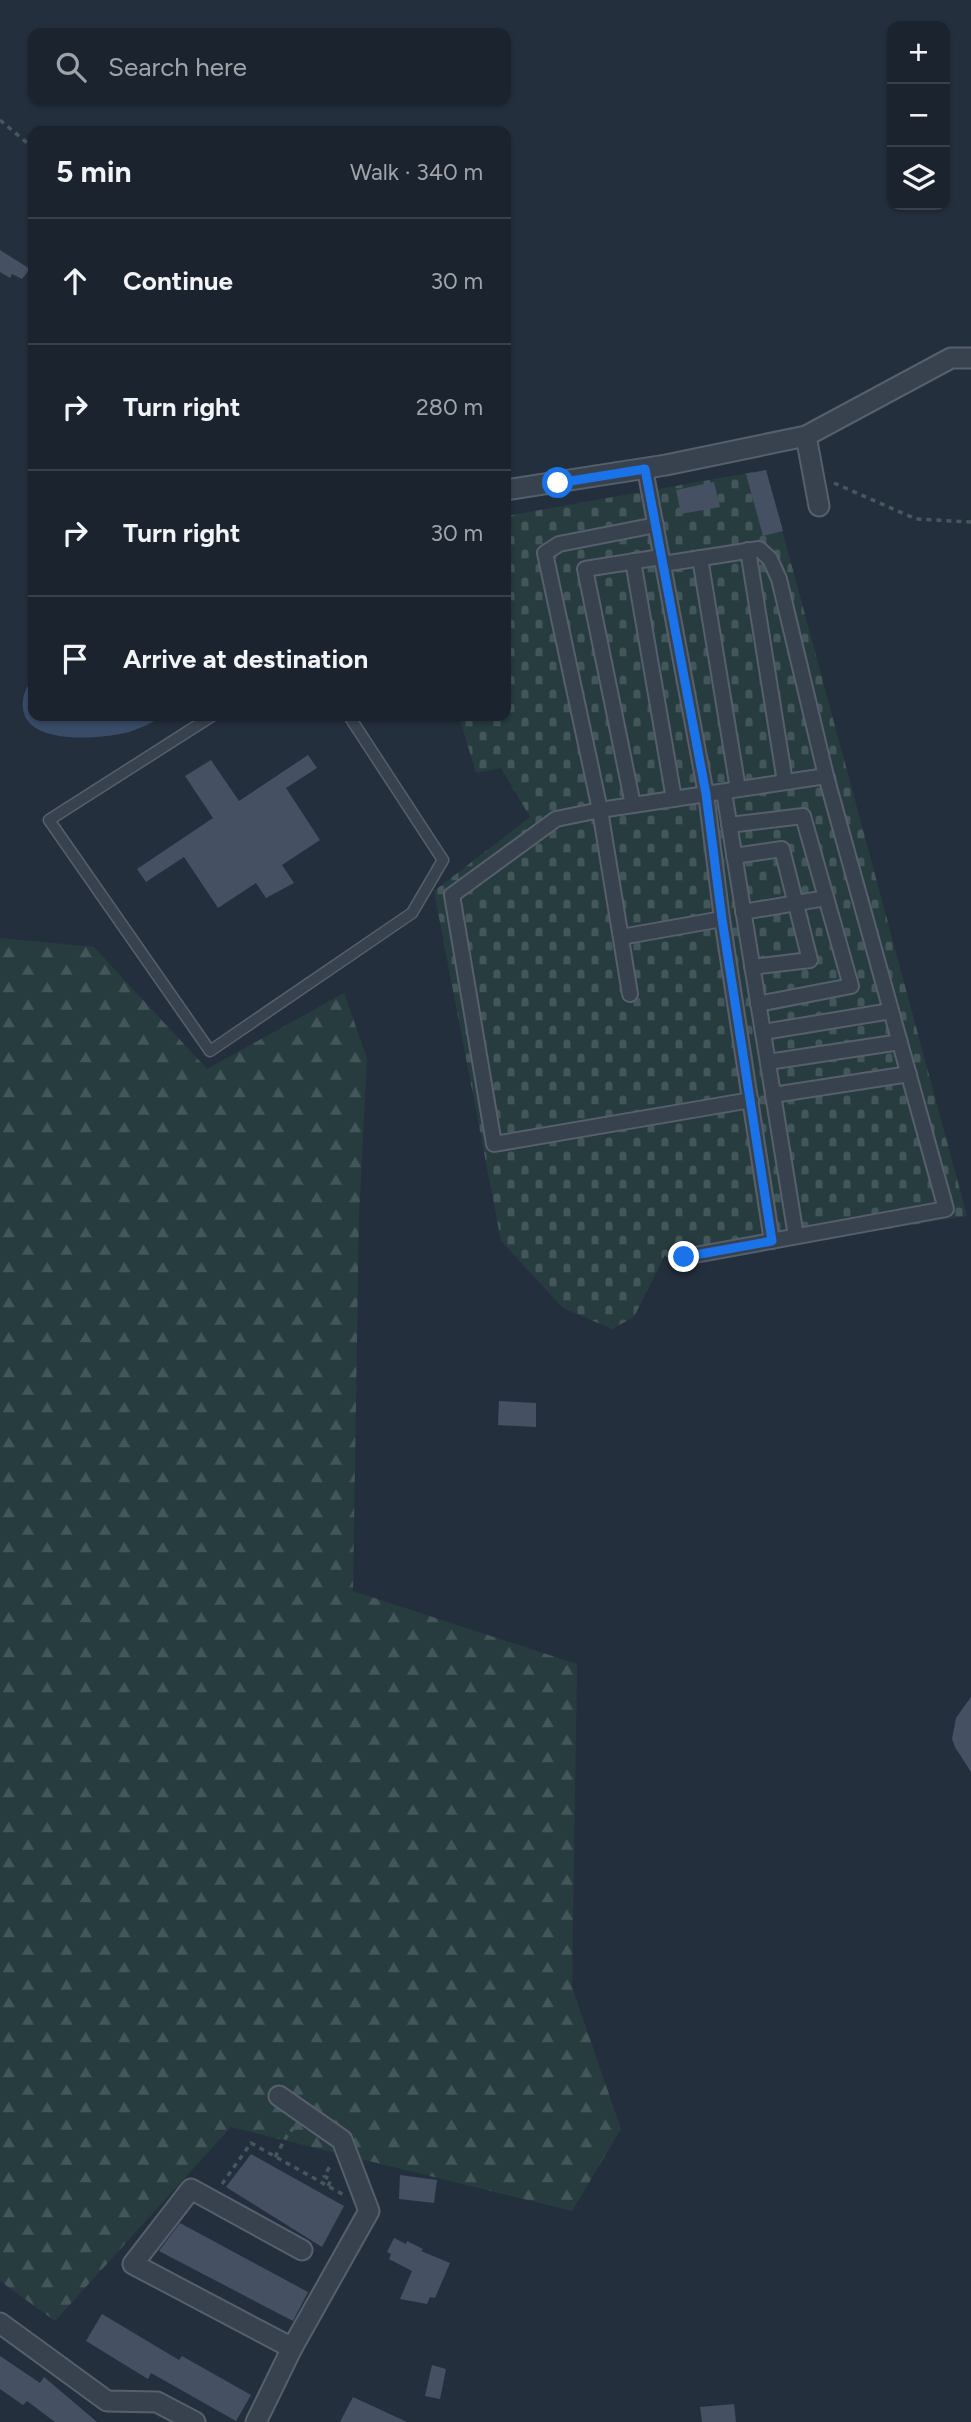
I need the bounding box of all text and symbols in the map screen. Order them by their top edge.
map controls [887,21,950,210]
button: + [887,21,950,84]
search box [28,28,511,105]
icon: search [52,48,90,86]
text: Search here [108,51,247,83]
button: − [887,84,950,147]
button: layers [887,147,950,210]
text: 5 min [56,153,132,190]
text: Walk · 340 m [350,158,483,186]
icon: ahead [56,262,94,300]
text: Continue [123,265,233,297]
text: 30 m [430,267,483,295]
icon: right [56,388,94,426]
text: Turn right [123,391,240,423]
text: 280 m [416,393,483,421]
route start [542,467,573,498]
icon: right [56,514,94,552]
text: Turn right [123,517,240,549]
text: 30 m [430,519,483,547]
icon: arrive [56,640,94,678]
text: Arrive at destination [123,643,368,675]
route end [668,1241,699,1272]

